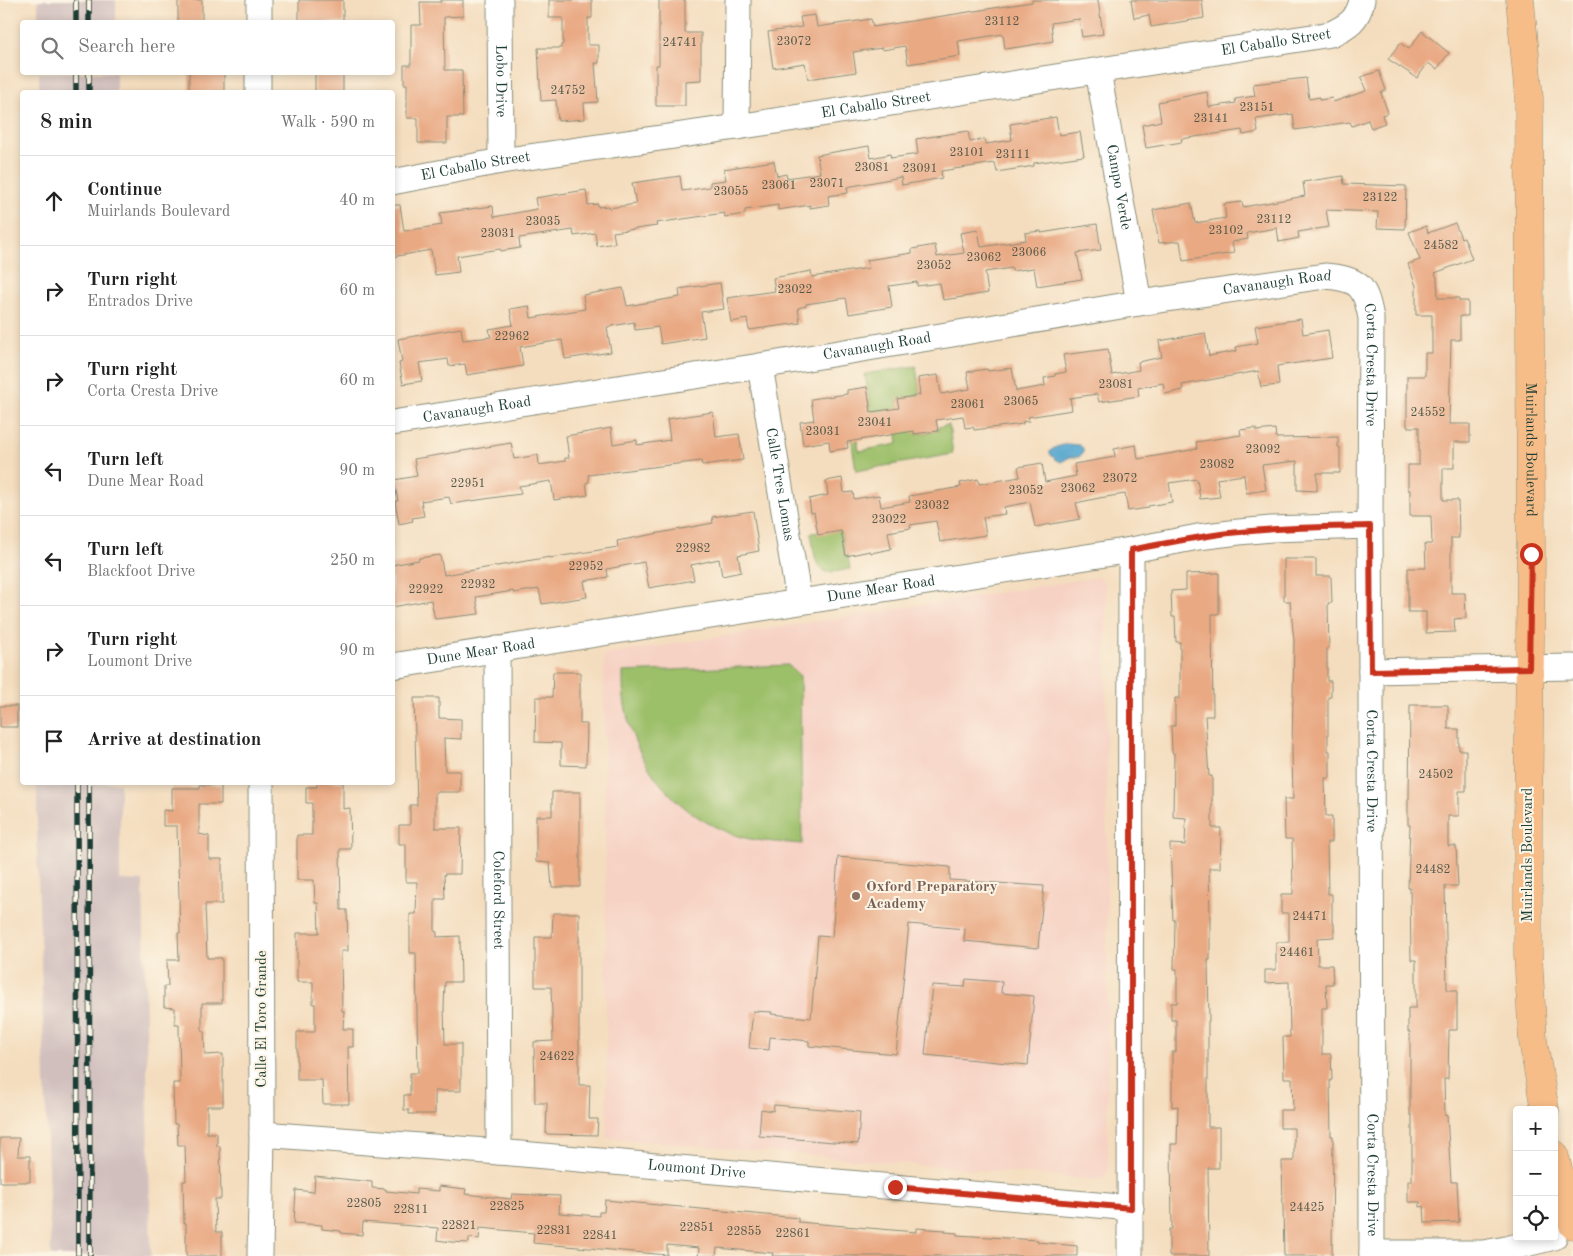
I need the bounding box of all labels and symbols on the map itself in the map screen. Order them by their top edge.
house number: 23112 [985,16,1019,28]
street label: El Caballo Street [1220,27,1332,59]
house number: 23072 [777,36,811,48]
house number: 24741 [663,37,697,49]
street label: Lobo Drive [493,44,508,118]
house number: 24752 [551,84,585,97]
street label: El Caballo Street [820,89,932,121]
house number: 23151 [1240,101,1274,114]
house number: 23141 [1194,113,1228,125]
street label: Campo Verde [1104,143,1133,231]
house number: 23101 [950,147,984,159]
street label: El Caballo Street [420,149,531,184]
house number: 23111 [996,149,1030,161]
house number: 23081 [855,162,889,174]
house number: 23091 [903,163,937,175]
house number: 23071 [810,178,844,190]
house number: 23061 [762,180,796,192]
house number: 23055 [714,185,748,198]
house number: 23122 [1363,192,1397,204]
house number: 23112 [1257,214,1291,226]
house number: 23035 [526,215,560,228]
house number: 23102 [1209,225,1243,237]
house number: 23031 [481,228,515,240]
house number: 24582 [1424,239,1458,252]
house number: 23066 [1012,247,1046,259]
house number: 23062 [967,252,1001,264]
house number: 23052 [917,259,951,272]
street label: Cavanaugh Road [1222,268,1332,298]
house number: 23022 [778,284,812,296]
street label: Corta Cresta Drive [1361,302,1379,427]
street label: Cavanaugh Road [822,330,932,363]
house number: 22962 [495,331,529,343]
house number: 23081 [1099,379,1133,391]
street label: Muirlands Boulevard [1523,382,1538,517]
street label: Cavanaugh Road [422,394,532,426]
house number: 23065 [1004,395,1038,408]
house number: 23061 [951,399,985,411]
house number: 24552 [1411,406,1445,419]
house number: 23041 [858,417,892,429]
house number: 23031 [806,426,840,438]
street label: Calle Tres Lomas [763,427,796,542]
house number: 23092 [1246,444,1280,456]
house number: 23082 [1200,459,1234,471]
house number: 23072 [1103,473,1137,485]
house number: 22951 [451,477,485,490]
house number: 23062 [1061,483,1095,495]
house number: 23052 [1009,484,1043,497]
house number: 23032 [915,500,949,512]
house number: 23022 [872,514,906,526]
house number: 22982 [676,543,710,555]
route start [1520,543,1543,566]
house number: 22952 [569,560,603,573]
street label: Dune Mear Road [826,573,937,605]
house number: 22932 [461,579,495,591]
house number: 22922 [409,584,443,596]
street label: Dune Mear Road [426,636,536,668]
street label: Corta Cresta Drive [1364,709,1379,833]
house number: 24502 [1419,768,1453,781]
street label: Muirlands Boulevard [1521,788,1536,922]
street label: Coleford Street [490,851,506,949]
house number: 24482 [1416,864,1450,876]
place label: Oxford Preparatory Academy [866,880,998,912]
marker: Oxford Preparatory Academy [850,890,862,902]
house number: 24471 [1293,911,1327,923]
house number: 24461 [1280,947,1314,959]
street label: Calle El Toro Grande [255,950,270,1088]
house number: 24622 [540,1051,574,1063]
street label: Corta Cresta Drive [1364,1113,1379,1237]
street label: Loumont Drive [647,1158,746,1181]
route end [884,1176,907,1199]
house number: 22805 [347,1197,381,1210]
house number: 22825 [490,1200,524,1213]
house number: 24425 [1290,1201,1324,1214]
house number: 22811 [394,1204,428,1216]
house number: 22821 [442,1220,476,1232]
house number: 22851 [680,1221,714,1234]
house number: 22831 [537,1225,571,1237]
house number: 22855 [727,1225,761,1238]
house number: 22861 [776,1228,810,1240]
house number: 22841 [583,1230,617,1242]

